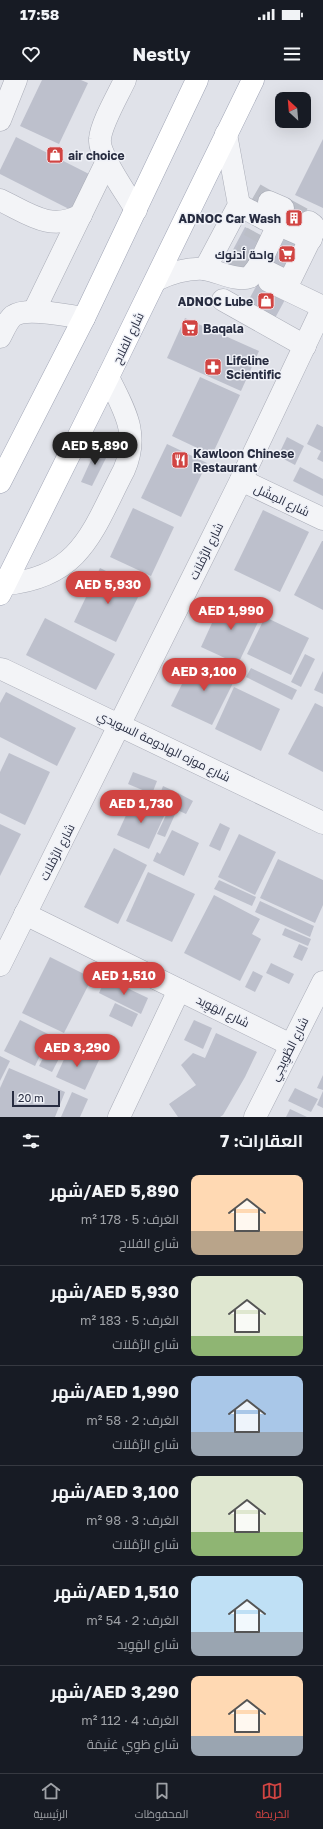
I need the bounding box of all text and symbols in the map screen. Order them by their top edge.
text: 17:58 [20,5,59,23]
icon: heart [20,43,42,65]
text: Nestly [133,43,190,65]
icon: menu [281,43,303,65]
north arrow [275,92,311,128]
map controls [275,92,311,128]
shop icon: air choice [45,145,65,165]
place label: air choice [68,148,125,163]
building icon: ADNOC Car Wash [284,208,304,228]
place label: ADNOC Car Wash [179,211,281,226]
supermarket icon: واحة أدنوك [277,244,297,264]
place label: واحة أدنوك [215,247,274,263]
shop icon: ADNOC Lube [256,291,276,311]
place label: ADNOC Lube [178,294,253,309]
street label: شارع الفلاح [109,310,148,367]
supermarket icon: Baqala [180,318,200,338]
place label: Baqala [203,321,244,336]
place label: Lifeline Scientific [226,353,281,382]
pharmacy icon: Lifeline Scientific [203,357,223,377]
pin: AED 5,890 [49,432,141,466]
text: AED 5,890 [61,437,129,453]
place label: Kawloon Chinese Restaurant [193,446,294,475]
restaurant icon: Kawloon Chinese Restaurant [170,450,190,470]
street label: شارع المِشَل [251,481,312,520]
street label: شارع الرَّمْلاَت [186,520,227,582]
pin: AED 5,930 [62,571,154,605]
text: AED 5,930 [75,576,141,592]
pin: AED 1,990 [185,597,277,631]
text: AED 1,990 [198,602,264,618]
pin: AED 3,100 [158,658,250,692]
text: AED 3,100 [171,663,237,679]
street label: شارع موزه الهادومة السويدي [94,707,233,788]
pin: AED 1,730 [95,790,187,824]
text: AED 1,730 [109,795,173,811]
street label: شارع الرَّمْلاَت [36,821,79,883]
pin: AED 1,510 [78,962,170,996]
text: AED 1,510 [92,967,156,983]
street label: شارع الهَوِيد [193,992,252,1032]
street label: شارع الطْوِيجِي [266,1014,314,1085]
pin: AED 3,290 [31,1034,123,1068]
text: AED 3,290 [44,1039,110,1055]
scale bar [12,1089,60,1108]
text: 20 m [18,1091,44,1104]
icon: filters [20,1130,42,1152]
text: العقارات: 7 [220,1130,303,1151]
text: AED 5,890/شهر [50,1180,179,1201]
icon: home [223,1191,271,1239]
text: الغرف: 5 · 178 m² [81,1211,179,1227]
text: شارع الفلاح [119,1235,179,1251]
text: AED 5,930/شهر [50,1281,179,1302]
icon: home [223,1292,271,1340]
text: الغرف: 5 · 183 m² [80,1312,179,1328]
text: شارع الرَّمْلاَت [112,1336,179,1352]
text: AED 1,990/شهر [52,1381,179,1402]
icon: home [223,1392,271,1440]
text: الغرف: 2 · 58 m² [86,1412,179,1428]
text: شارع الرَّمْلاَت [112,1436,179,1452]
text: AED 3,100/شهر [52,1481,179,1502]
icon: home [223,1492,271,1540]
text: الغرف: 3 · 98 m² [86,1512,179,1528]
text: شارع الرَّمْلاَت [112,1536,179,1552]
text: AED 1,510/شهر [54,1581,179,1602]
icon: home [223,1592,271,1640]
text: الغرف: 2 · 54 m² [86,1612,179,1628]
text: شارع الهَوِيد [117,1636,179,1652]
text: AED 3,290/شهر [50,1681,179,1702]
icon: home [223,1692,271,1740]
text: الغرف: 4 · 112 m² [81,1712,179,1728]
text: شارع طَوِي غنَيمَة [87,1736,179,1752]
tab: الرئيسية [33,1780,68,1824]
tab: المحفوظات [135,1780,188,1824]
tab: الخريطة [255,1780,290,1824]

